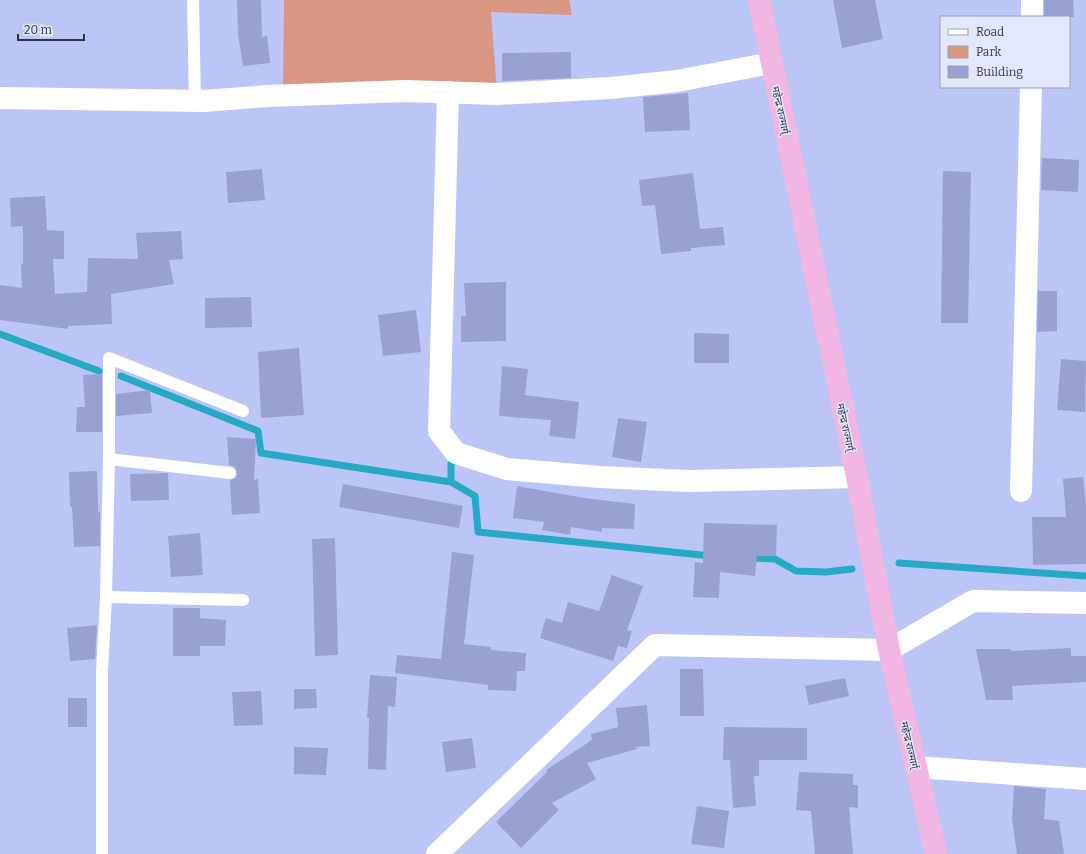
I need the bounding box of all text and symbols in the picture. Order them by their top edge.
scale bar [18,16,84,42]
legend [940,16,1070,88]
text: 20 m [24,23,53,37]
text: Road [976,25,1004,39]
text: Park [976,45,1002,59]
text: Building [976,65,1023,79]
street label: महेन्द्र राज्मार्ग् [769,85,791,137]
street label: महेन्द्र राज्मार्ग् [834,402,856,454]
street label: महेन्द्र राज्मार्ग् [898,720,921,772]

